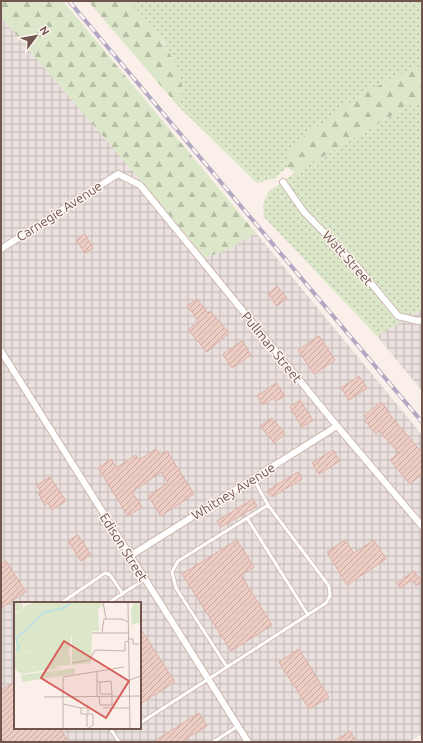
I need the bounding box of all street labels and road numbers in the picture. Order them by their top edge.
street label: Carnegie Avenue [14,178,104,244]
street label: Watt Street [320,228,376,288]
street label: Pullman Street [239,309,305,385]
street label: Whitney Avenue [189,460,277,522]
street label: Edison Street [97,510,151,584]

